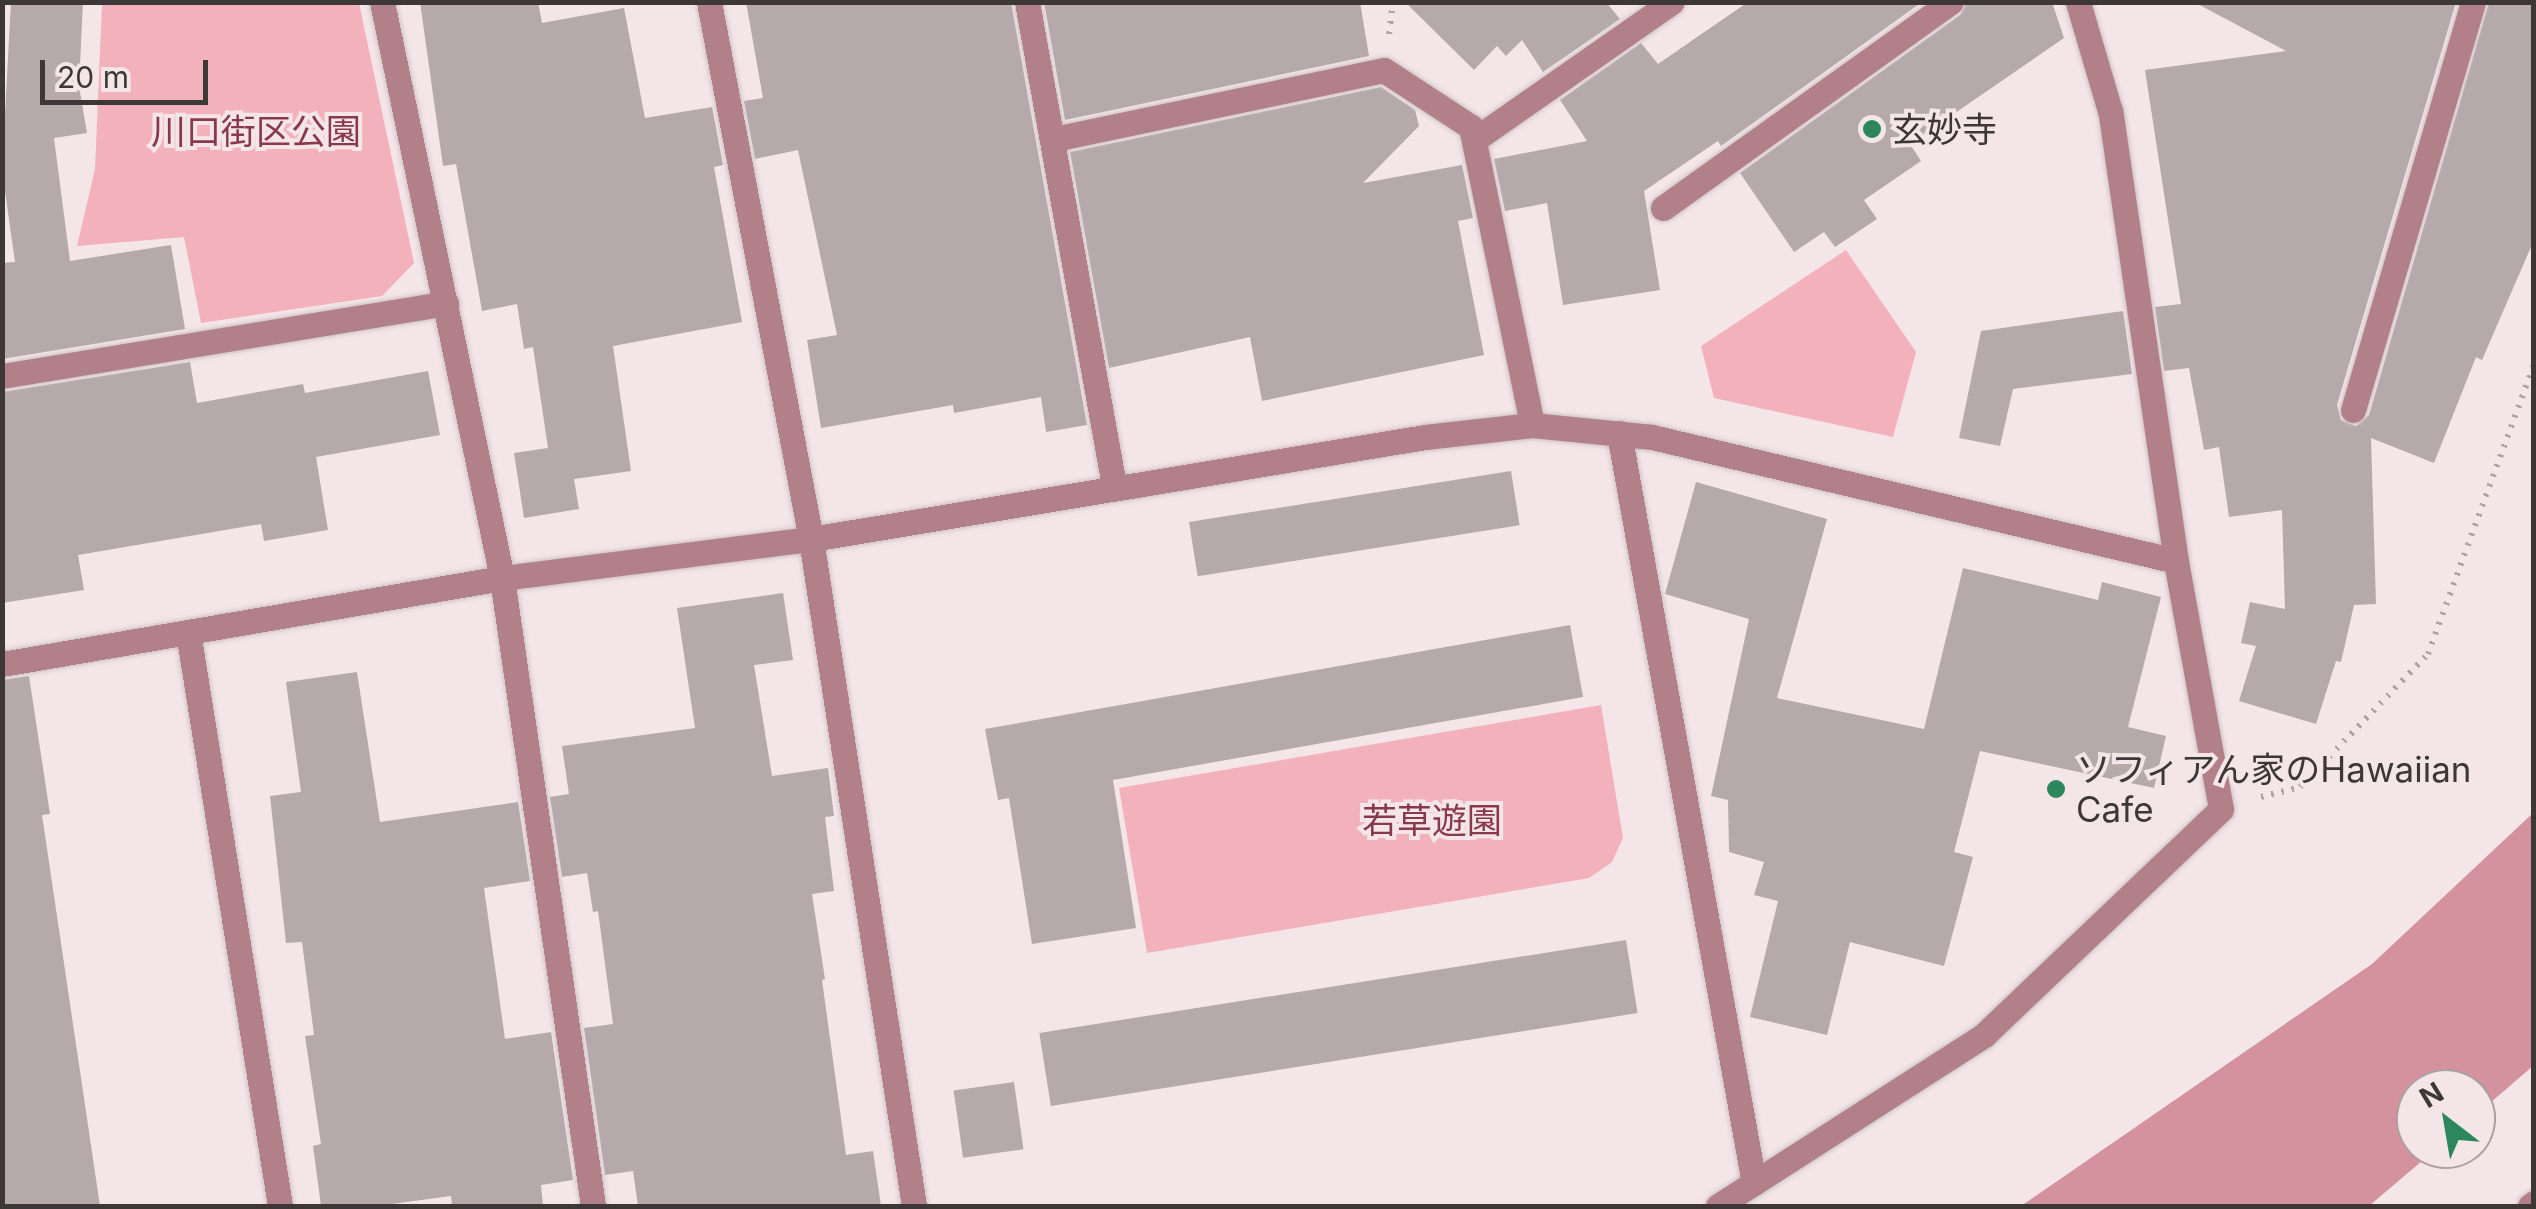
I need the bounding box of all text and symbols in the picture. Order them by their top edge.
scale bar [45,40,212,102]
text: 20 m [57,59,129,95]
place label: 玄妙寺 [1892,108,1997,150]
park label: 川口街区公園 [151,110,361,152]
marker: 玄妙寺 [1861,118,1883,140]
place label: ソフィアん家のHawaiian Cafe [2076,748,2472,830]
marker: ソフィアん家のHawaiian Cafe [2045,778,2067,800]
park label: 若草遊園 [1362,799,1502,841]
north arrow [2396,1069,2496,1169]
text: N [2414,1075,2449,1115]

